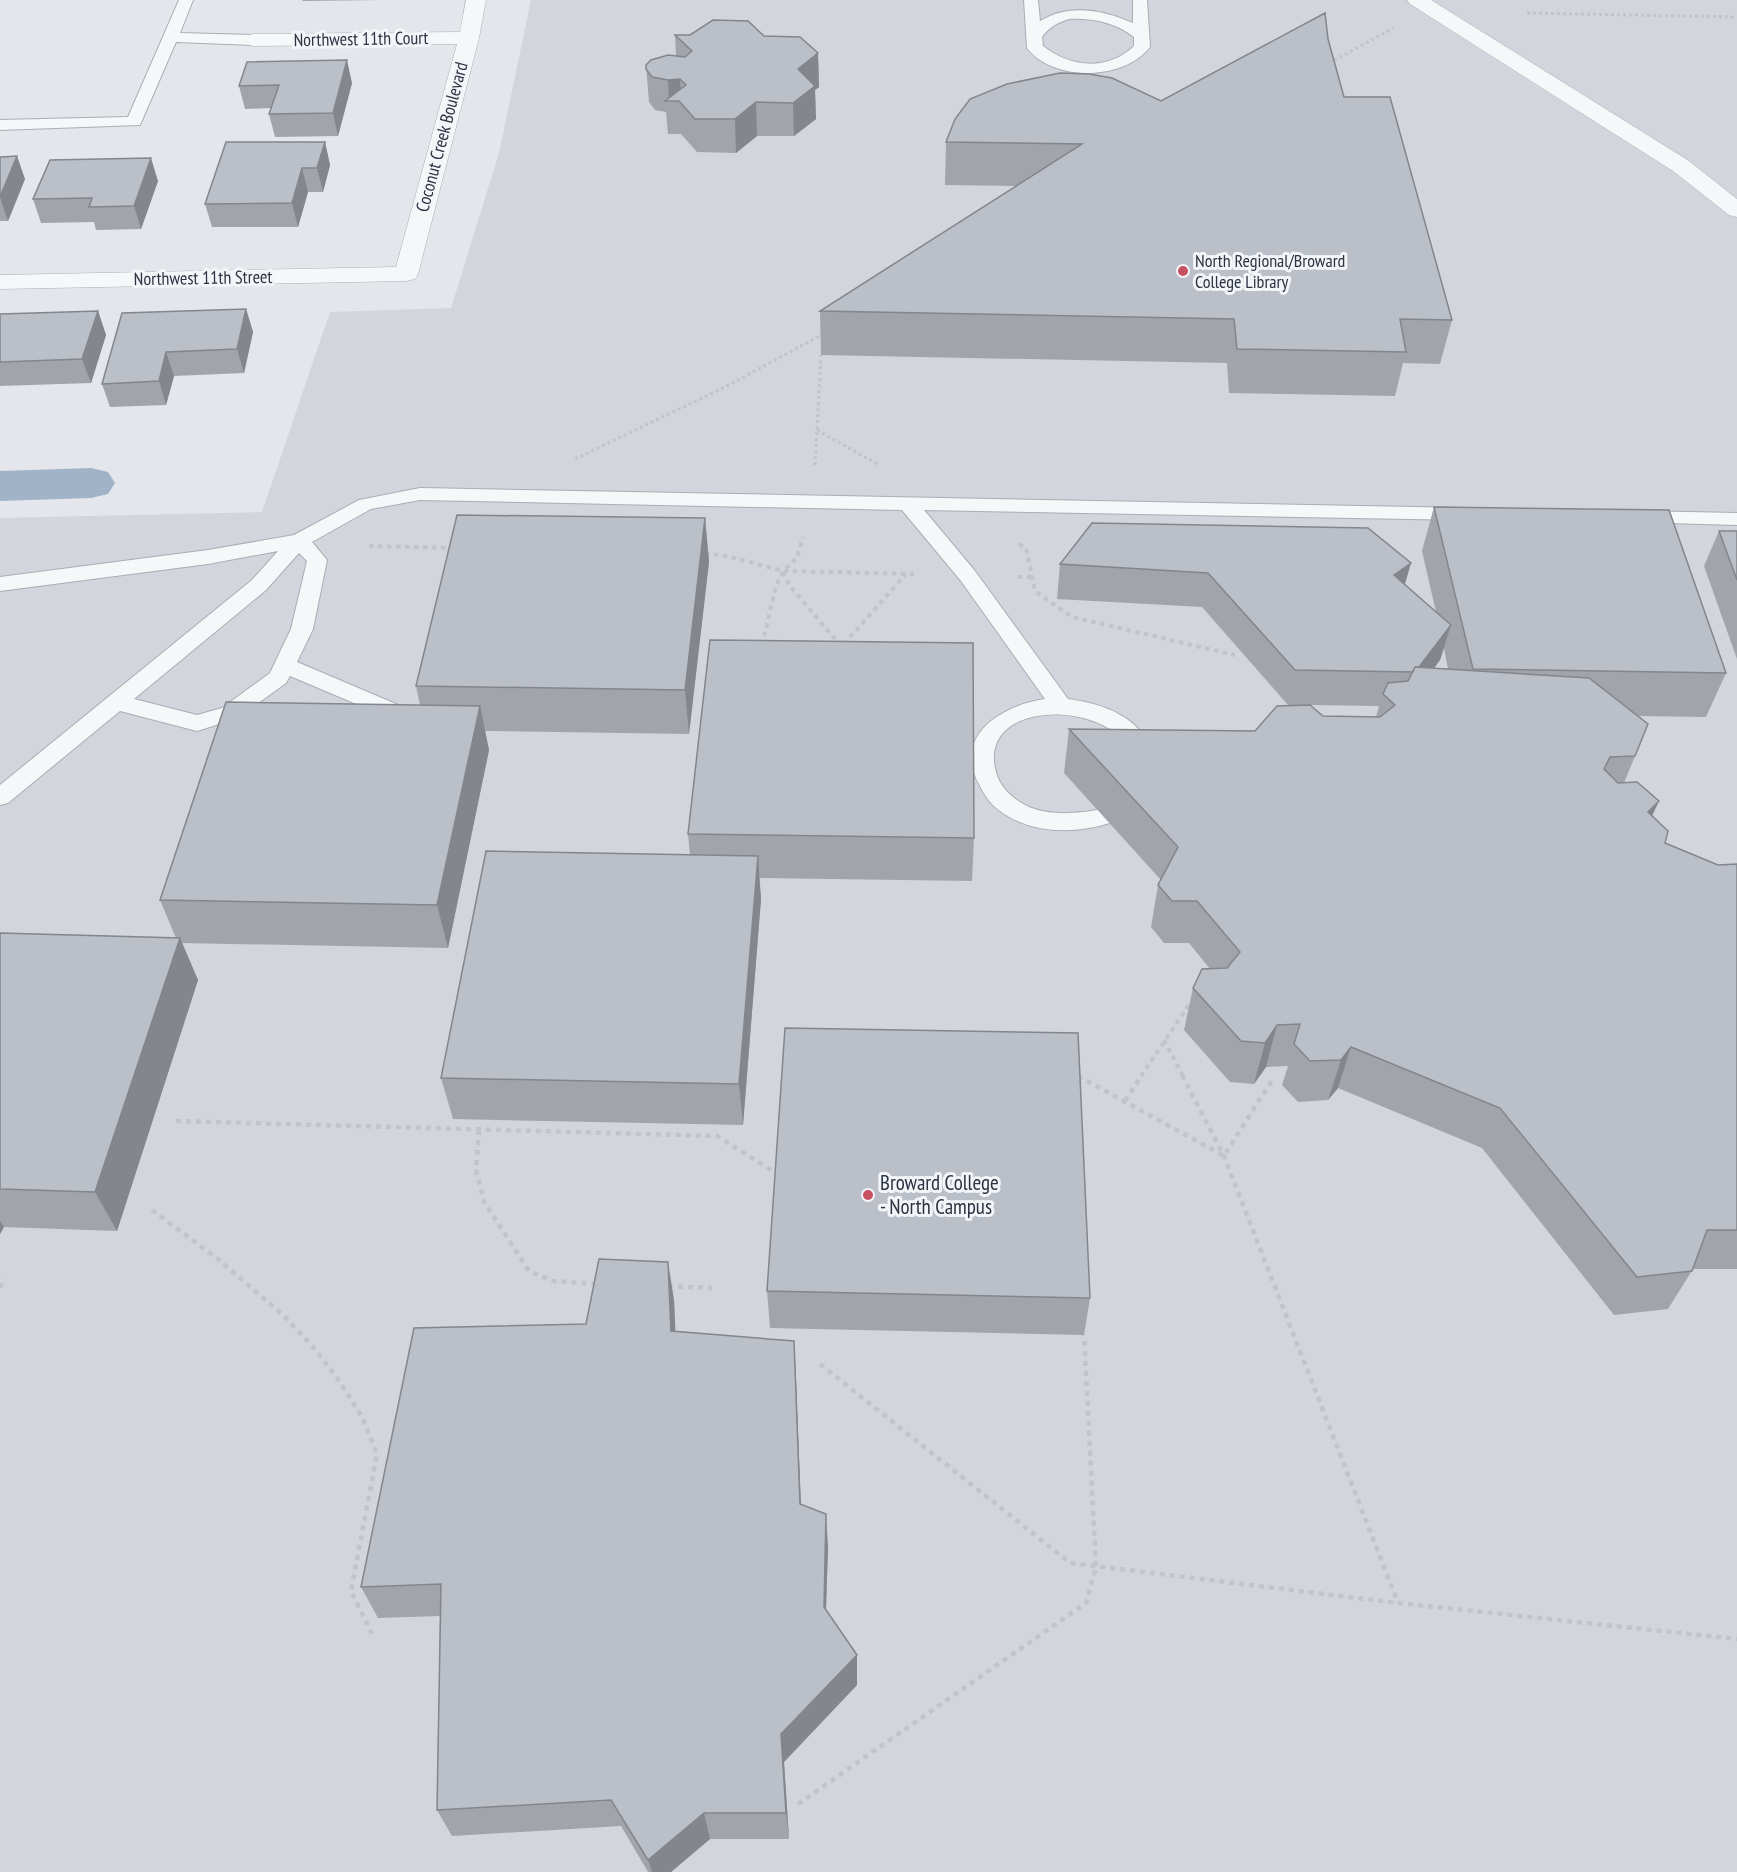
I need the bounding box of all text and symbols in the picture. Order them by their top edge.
street label: Northwest 11th Court [293,26,429,51]
street label: Coconut Creek Boulevard [410,59,473,214]
place label: North Regional/Broward College Library [1195,249,1345,293]
marker: North Regional/Broward College Library [1176,264,1190,278]
street label: Northwest 11th Street [134,265,273,290]
place label: Broward College - North Campus [880,1169,999,1220]
marker: Broward College - North Campus [861,1188,875,1202]

